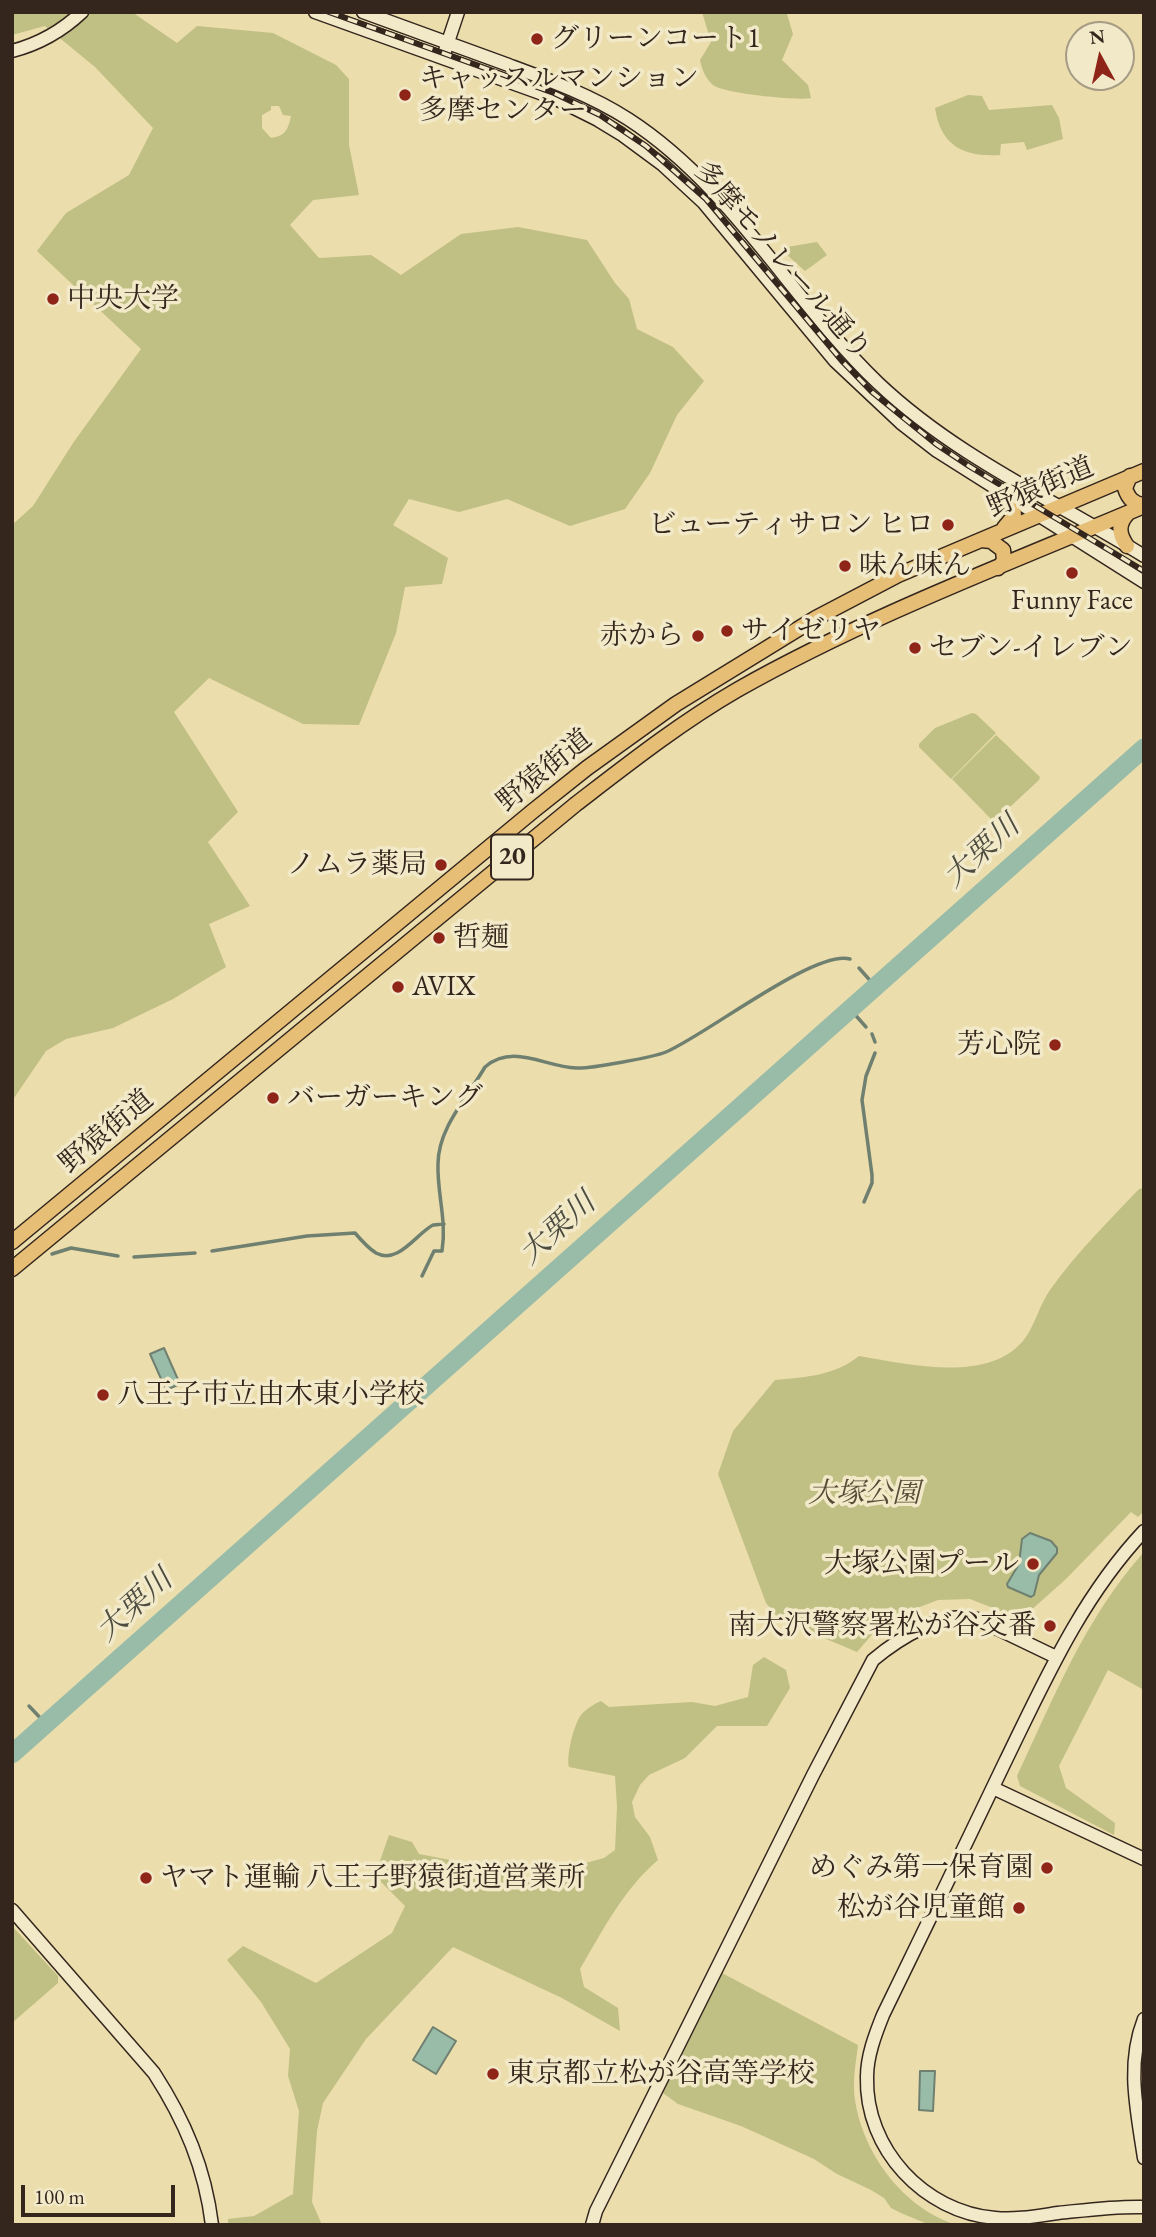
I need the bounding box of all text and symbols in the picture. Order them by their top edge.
north arrow [1065,21,1135,91]
place label: グリーンコート1 [551,22,760,56]
text: N [1088,23,1107,50]
marker: グリーンコート1 [529,31,545,47]
place label: キャッスルマンション 多摩センター [419,62,699,128]
marker: キャッスルマンション 多摩センター [397,87,413,103]
street label: 多摩モノレール通り [687,155,877,367]
place label: 中央大学 [67,282,179,316]
marker: 中央大学 [45,291,61,307]
street label: 野猿街道 [983,451,1099,525]
place label: ビューティサロン ヒロ [648,508,934,542]
marker: ビューティサロン ヒロ [940,517,956,533]
place label: 味ん味ん [859,549,971,583]
marker: 味ん味ん [837,558,853,574]
marker: Funny Face [1064,565,1080,581]
place label: Funny Face [1011,584,1133,618]
place label: サイゼリヤ [741,614,881,648]
place label: 赤から [600,619,684,653]
marker: サイゼリヤ [719,623,735,639]
marker: 赤から [690,628,706,644]
place label: セブン-イレブン [929,631,1133,665]
marker: セブン-イレブン [907,640,923,656]
street label: 野猿街道 [491,723,599,819]
water label: 大栗川 [937,809,1027,895]
road number: 20 [491,834,533,880]
place label: ノムラ薬局 [287,848,427,882]
marker: ノムラ薬局 [433,857,449,873]
place label: 哲麺 [453,921,509,955]
marker: 哲麺 [431,930,447,946]
place label: AVIX [412,970,476,1004]
marker: AVIX [390,979,406,995]
place label: 芳心院 [957,1028,1041,1062]
marker: 芳心院 [1047,1037,1063,1053]
place label: バーガーキング [287,1081,483,1115]
street label: 野猿街道 [53,1083,161,1181]
marker: バーガーキング [265,1090,281,1106]
water label: 大栗川 [513,1186,603,1272]
place label: 八王子市立由木東小学校 [117,1378,425,1412]
marker: 八王子市立由木東小学校 [95,1387,111,1403]
park label: 大塚公園 [808,1477,920,1511]
place label: 大塚公園プール [824,1547,1019,1581]
marker: 大塚公園プール [1025,1556,1041,1572]
water label: 大栗川 [90,1563,180,1649]
place label: 南大沢警察署松が谷交番 [728,1609,1036,1643]
marker: 南大沢警察署松が谷交番 [1042,1618,1058,1634]
place label: めぐみ第一保育園 [809,1851,1033,1885]
marker: めぐみ第一保育園 [1039,1860,1055,1876]
place label: ヤマト運輸 八王子野猿街道営業所 [160,1861,586,1895]
marker: ヤマト運輸 八王子野猿街道営業所 [138,1870,154,1886]
place label: 松が谷児童館 [837,1891,1005,1925]
marker: 松が谷児童館 [1011,1900,1027,1916]
place label: 東京都立松が谷高等学校 [507,2057,815,2091]
marker: 東京都立松が谷高等学校 [485,2066,501,2082]
scale bar [24,2170,178,2214]
text: 100 m [34,2183,85,2210]

